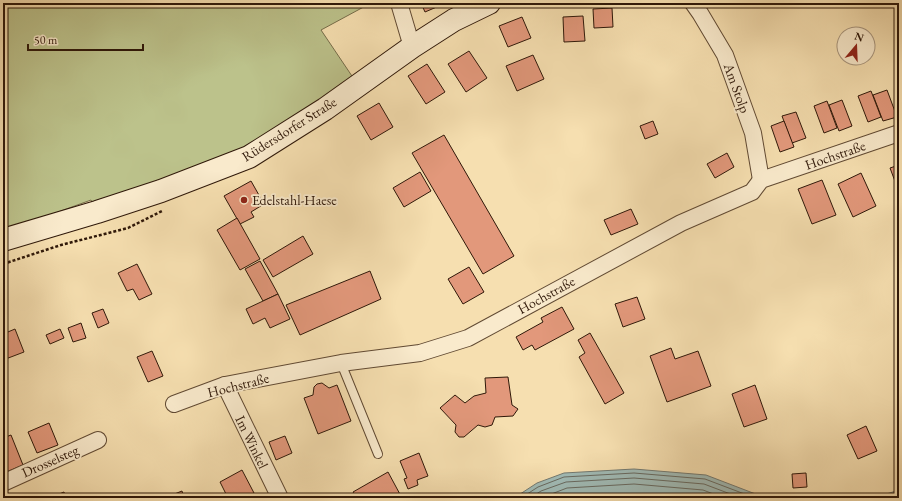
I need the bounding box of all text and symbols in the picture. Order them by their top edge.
scale bar [28,26,143,52]
north arrow [836,26,876,66]
text: N [853,28,866,45]
text: 50 m [34,32,58,48]
street label: Am Stolp [719,60,754,115]
street label: Rüdersdorfer Straße [238,92,340,165]
street label: Hochstraße [802,136,868,174]
place label: Edelstahl-Haese [252,191,337,209]
marker: Edelstahl-Haese [239,195,249,205]
street label: Hochstraße [514,272,578,318]
street label: Hochstraße [205,369,271,401]
street label: Im Winkel [231,412,273,472]
street label: Drosselsteg [19,440,82,482]

